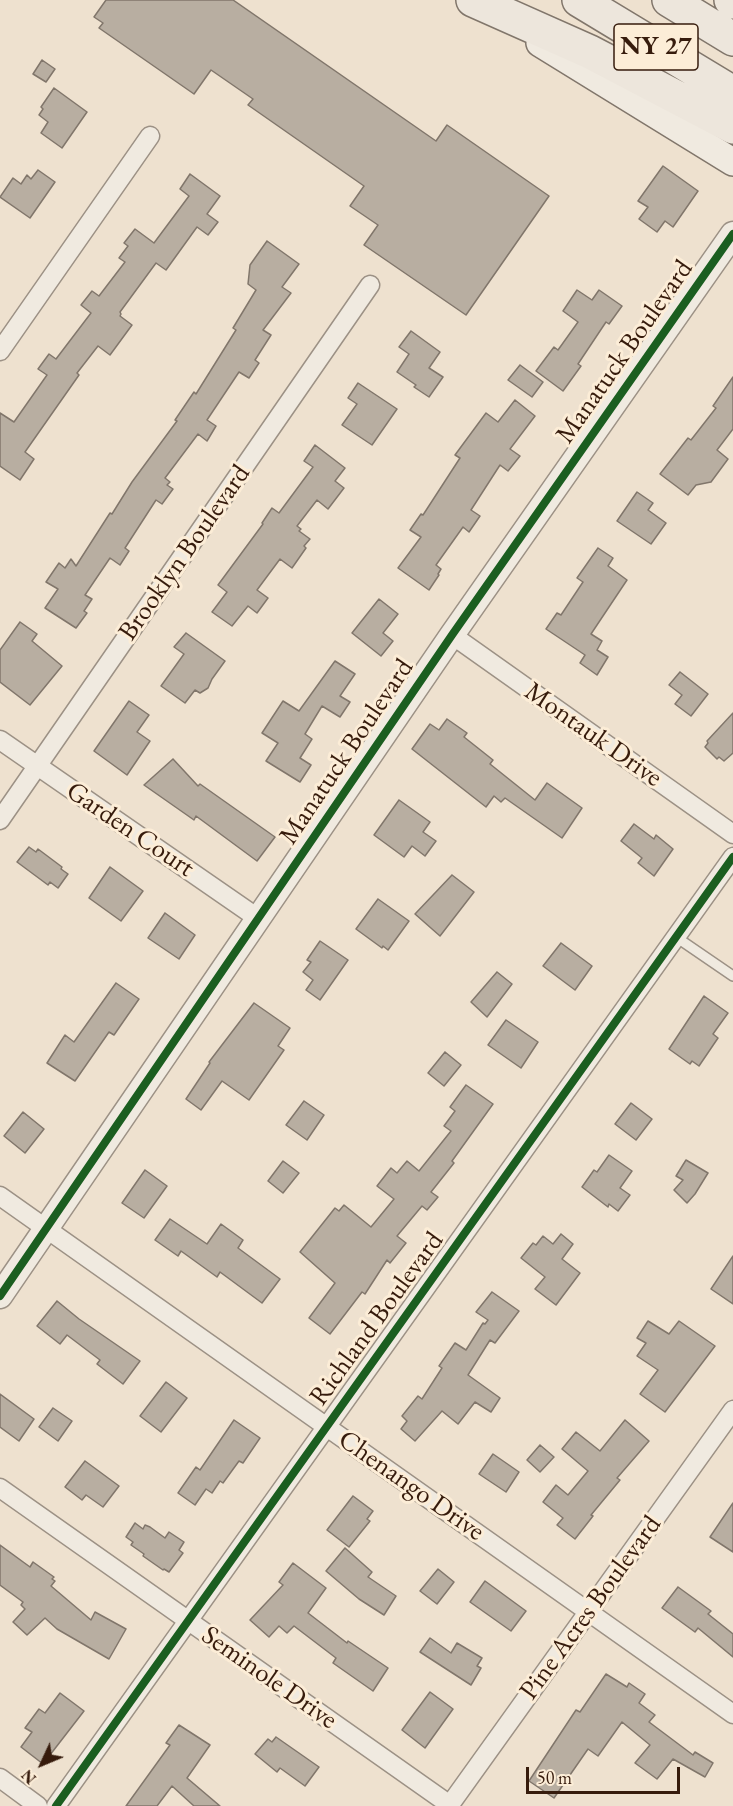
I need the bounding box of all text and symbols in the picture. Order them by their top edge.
road number: NY 27 [614,24,698,70]
street label: Manatuck Boulevard [550,254,700,450]
street label: Brooklyn Boulevard [112,459,258,647]
street label: Manatuck Boulevard [273,653,421,851]
street label: Montauk Drive [518,676,668,794]
street label: Garden Court [60,775,200,885]
street label: Richland Boulevard [303,1226,451,1412]
street label: Chenango Drive [332,1424,490,1548]
street label: Pine Acres Boulevard [513,1509,669,1707]
street label: Seminole Drive [195,1619,343,1737]
north arrow [12,1734,72,1794]
scale bar [529,1755,684,1793]
text: N [17,1765,41,1789]
text: 50 m [537,1766,572,1789]

